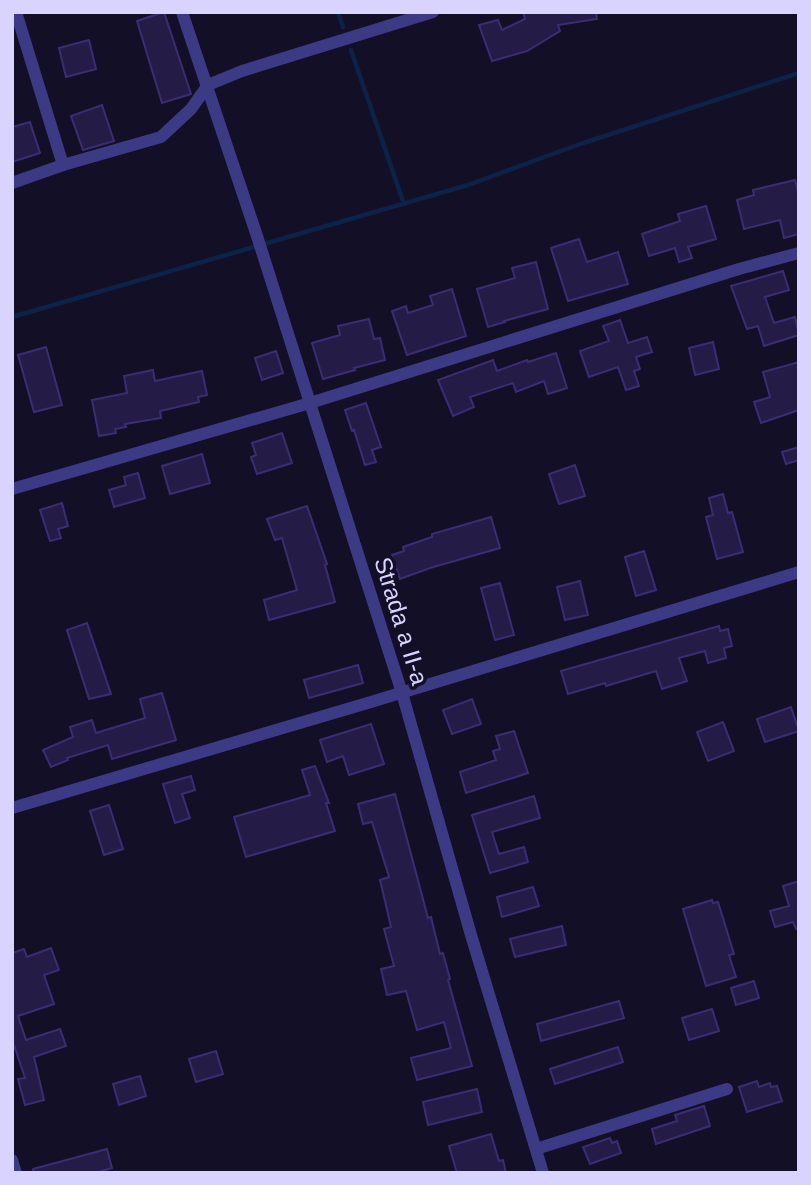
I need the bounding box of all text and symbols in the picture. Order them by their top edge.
street label: Strada a II-a [369,554,434,689]

